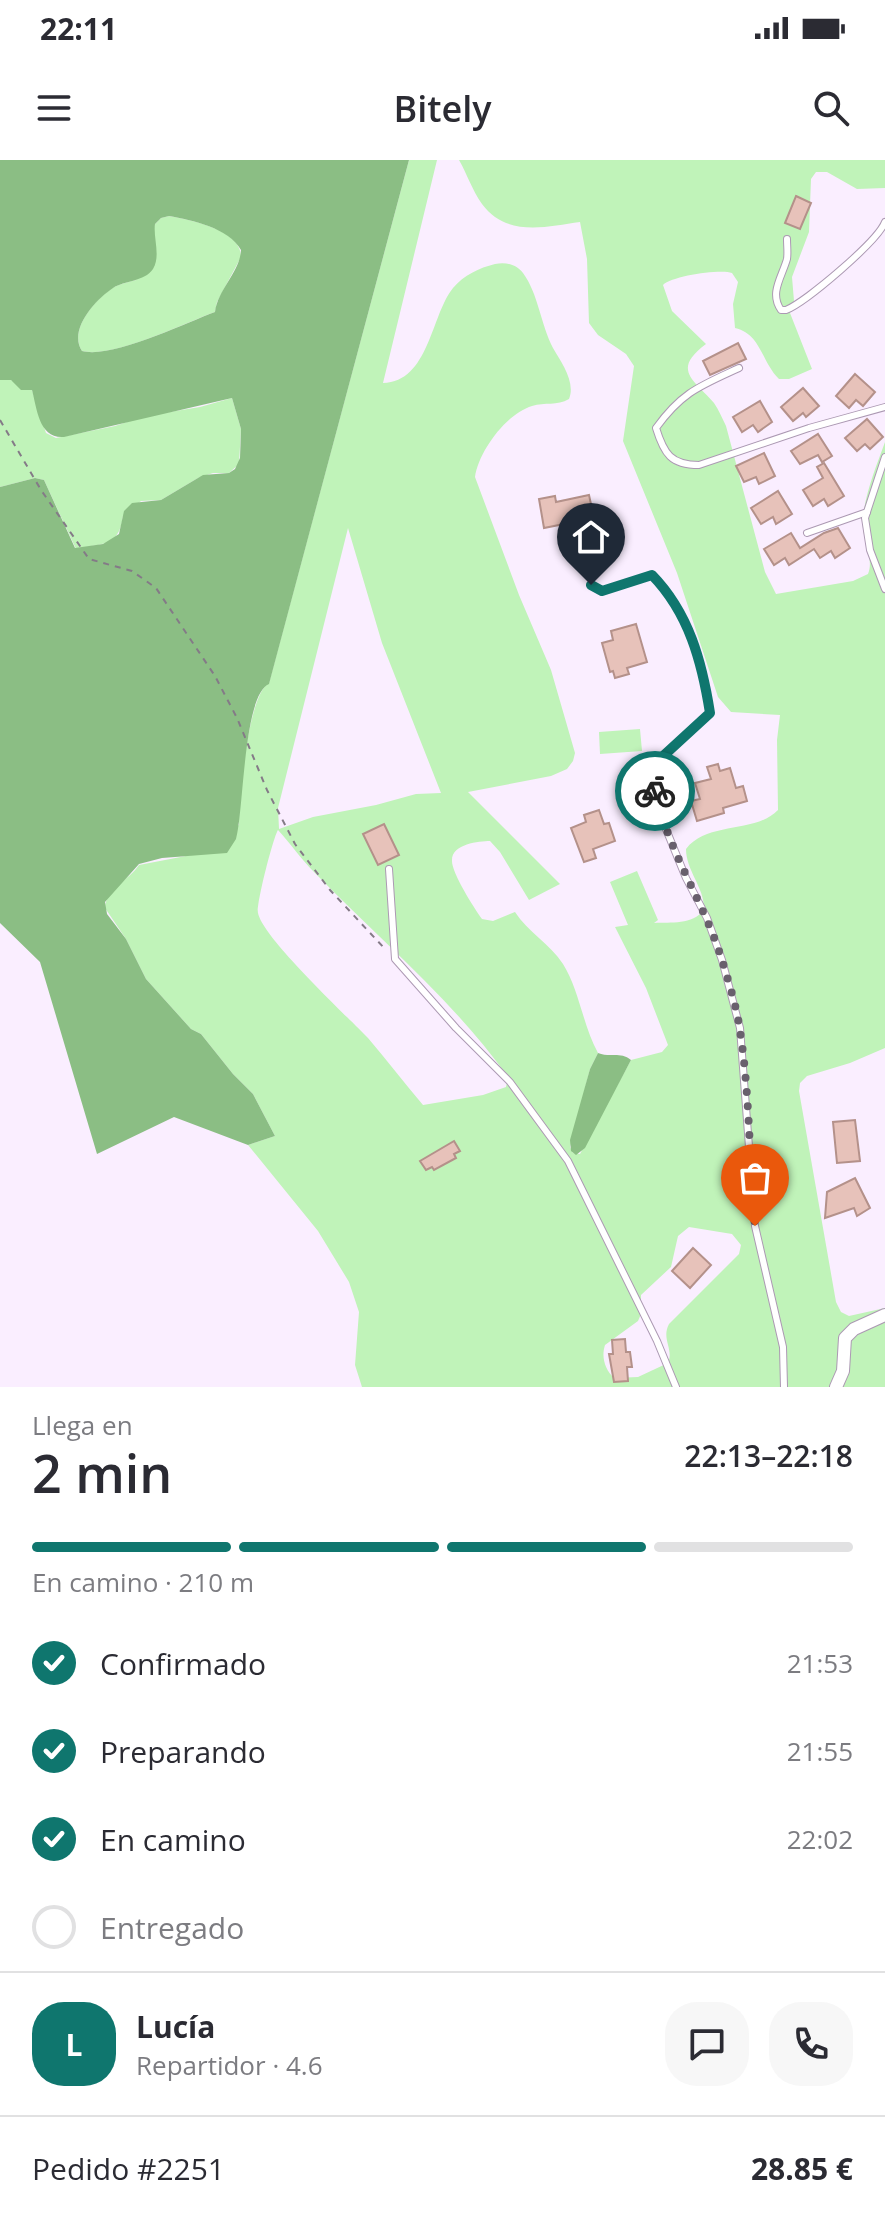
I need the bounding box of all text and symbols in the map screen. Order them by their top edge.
text: 22:11 [40,8,117,49]
text: Bitely [393,84,492,133]
icon: menu [32,86,76,130]
icon: search [809,86,853,130]
pin [557,503,625,585]
icon: home [569,515,613,559]
courier [615,751,695,831]
icon: bike [633,769,677,813]
pin [721,1144,789,1226]
icon: bag [733,1156,777,1200]
text: Llega en [32,1407,133,1443]
text: 22:13–22:18 [684,1435,853,1476]
text: 2 min [32,1437,172,1508]
text: En camino · 210 m [32,1564,254,1600]
icon: check [32,1641,76,1685]
text: Confirmado [100,1643,266,1684]
text: 21:53 [787,1645,853,1681]
icon: check [32,1729,76,1773]
text: Preparando [100,1731,266,1772]
text: 21:55 [787,1733,853,1769]
icon: check [32,1817,76,1861]
text: En camino [100,1819,246,1860]
text: 22:02 [787,1821,853,1857]
text: Entregado [100,1907,244,1948]
button: chat [665,2002,749,2086]
button: phone [769,2002,853,2086]
text: Lucía [136,2006,215,2047]
text: L [66,2024,82,2065]
text: Repartidor · 4.6 [136,2047,323,2083]
text: Pedido #2251 [32,2148,225,2189]
text: 28.85 € [751,2148,853,2189]

